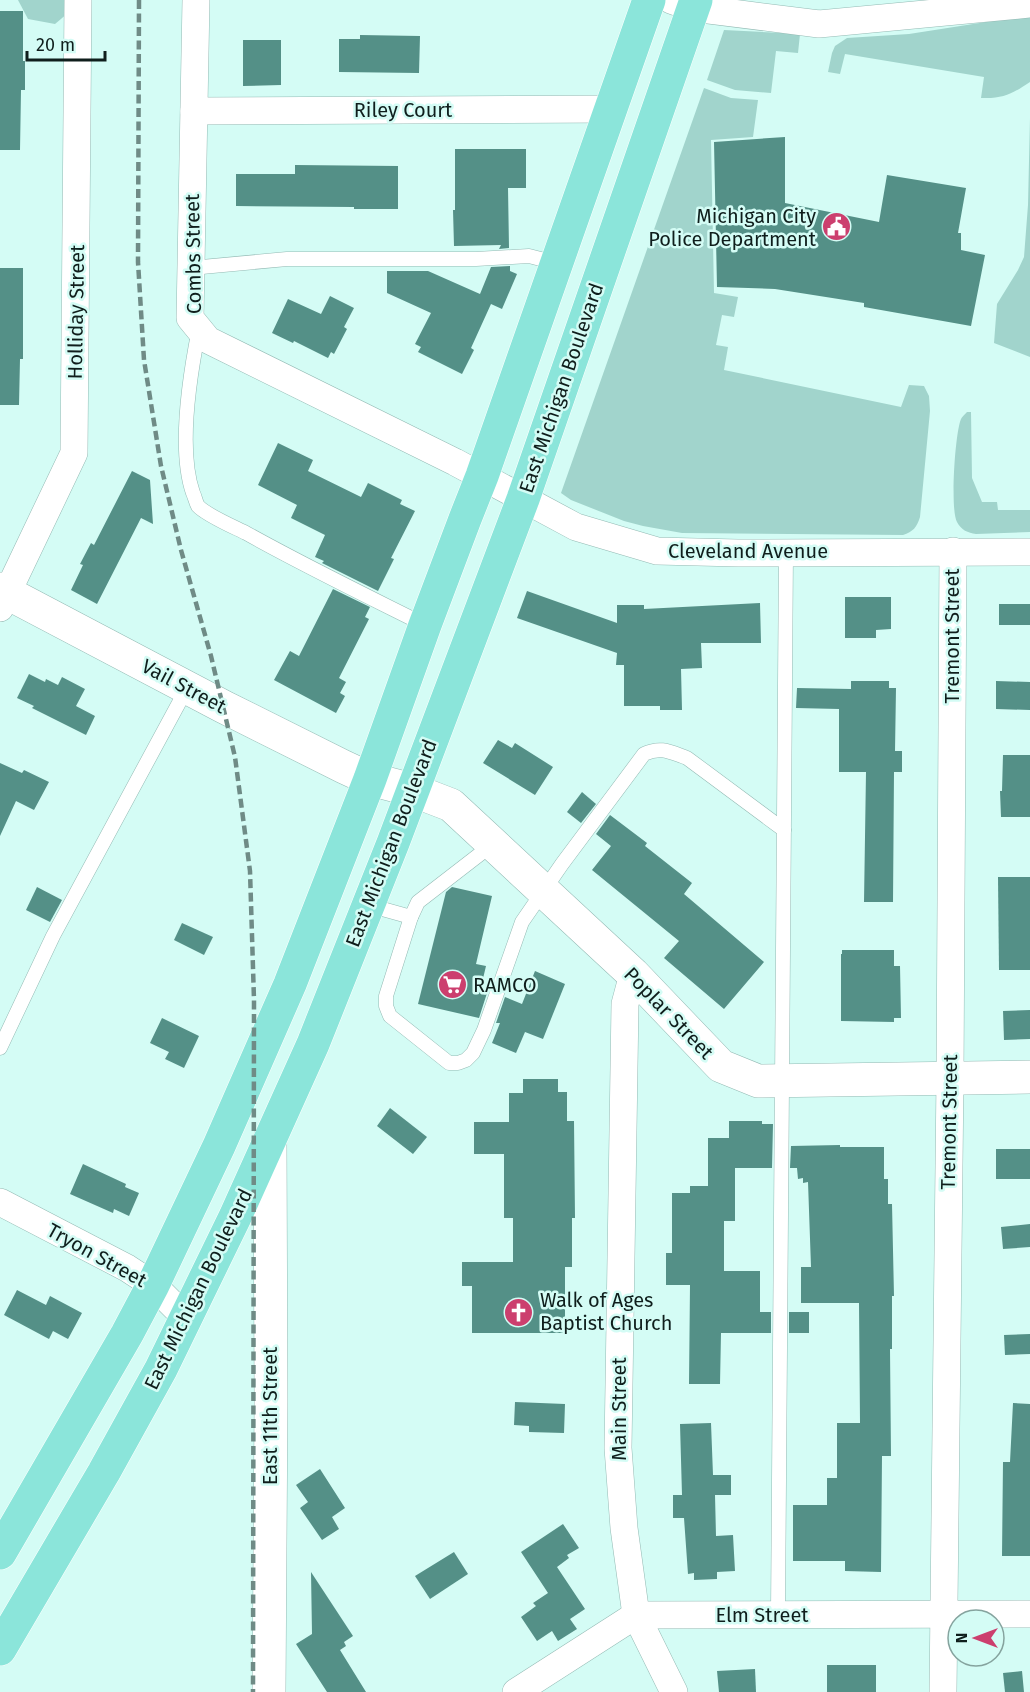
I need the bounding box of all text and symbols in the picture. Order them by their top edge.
scale bar [27,24,105,62]
text: 20 m [36,34,75,56]
street label: Riley Court [354,98,453,122]
street label: Combs Street [180,193,206,314]
place label: Michigan City Police Department [648,204,817,251]
public building icon: Michigan City Police Department [821,211,853,243]
street label: Holliday Street [63,244,89,379]
street label: East Michigan Boulevard [514,280,608,496]
street label: Cleveland Avenue [668,539,828,563]
street label: Tremont Street [940,568,964,704]
street label: Vail Street [138,654,231,719]
street label: East Michigan Boulevard [340,736,442,950]
street label: Poplar Street [619,962,719,1065]
supermarket icon: RAMCO [436,969,468,1001]
place label: RAMCO [473,973,537,997]
street label: Tremont Street [936,1053,962,1190]
street label: East Michigan Boulevard [139,1185,257,1393]
street label: Tryon Street [43,1218,152,1293]
place label: Walk of Ages Baptist Church [540,1288,672,1335]
church icon: Walk of Ages Baptist Church [503,1296,535,1328]
street label: East 11th Street [258,1346,282,1485]
street label: Main Street [607,1357,631,1461]
street label: Elm Street [715,1603,809,1627]
north arrow [946,1608,1006,1668]
text: N [952,1633,971,1643]

